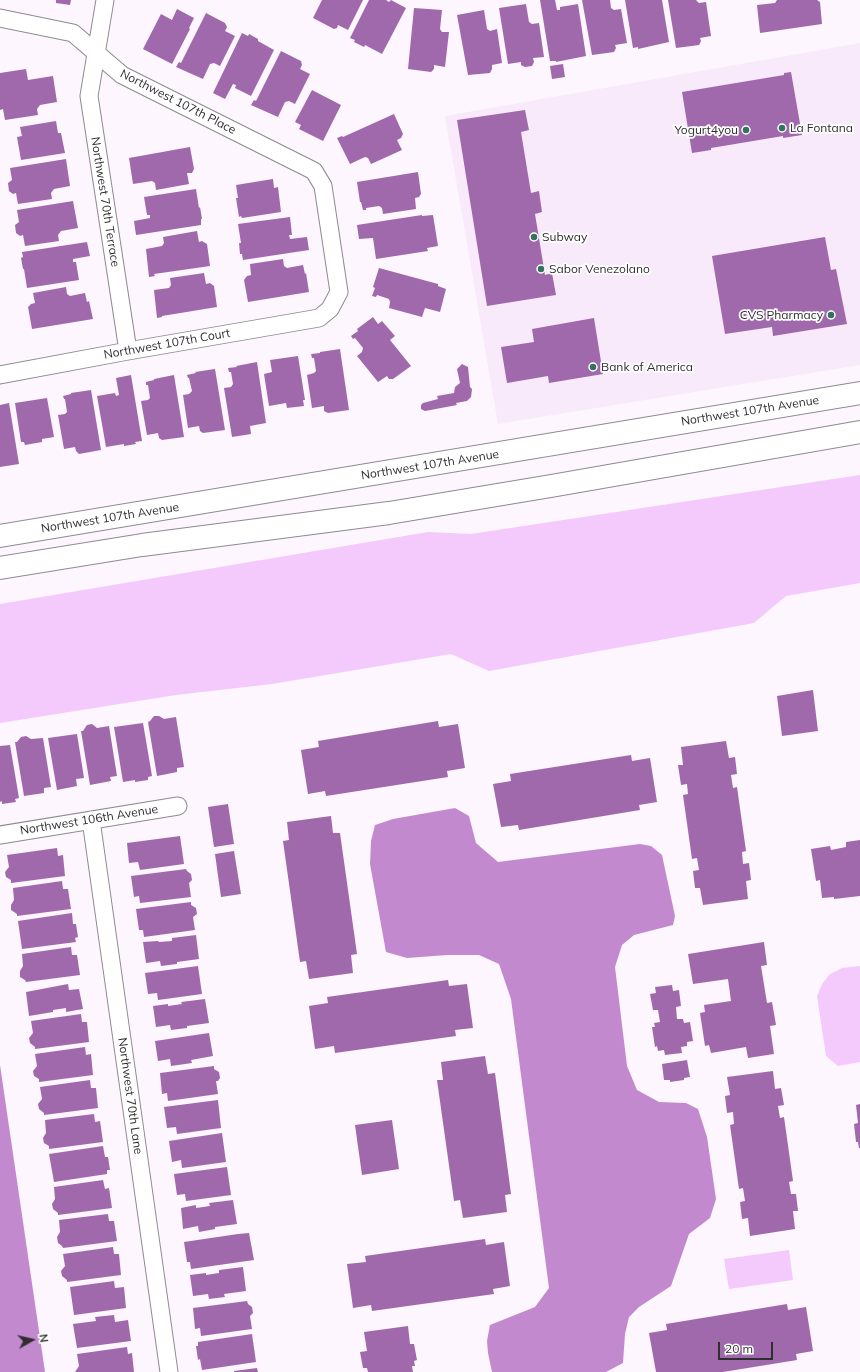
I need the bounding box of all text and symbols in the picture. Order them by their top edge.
street label: Northwest 107th Place [118,67,238,137]
place label: La Fontana [790,121,853,135]
place label: Yogurt4you [675,123,738,137]
marker: La Fontana [777,123,787,133]
marker: Yogurt4you [741,125,751,135]
street label: Northwest 70th Terrace [88,136,122,268]
place label: Subway [542,230,587,244]
marker: Subway [529,232,539,242]
place label: Sabor Venezolano [549,262,650,276]
marker: Sabor Venezolano [536,264,546,274]
place label: CVS Pharmacy [740,308,823,322]
marker: CVS Pharmacy [826,310,836,320]
street label: Northwest 107th Court [103,326,231,362]
place label: Bank of America [601,360,693,374]
marker: Bank of America [588,362,598,372]
street label: Northwest 107th Avenue [680,393,820,429]
street label: Northwest 107th Avenue [360,447,500,483]
street label: Northwest 107th Avenue [40,500,180,536]
street label: Northwest 106th Avenue [19,802,159,838]
street label: Northwest 70th Lane [115,1037,145,1155]
north arrow [12,1320,52,1360]
text: N [36,1333,51,1343]
scale bar [720,1334,775,1360]
text: 20 m [725,1341,753,1356]

